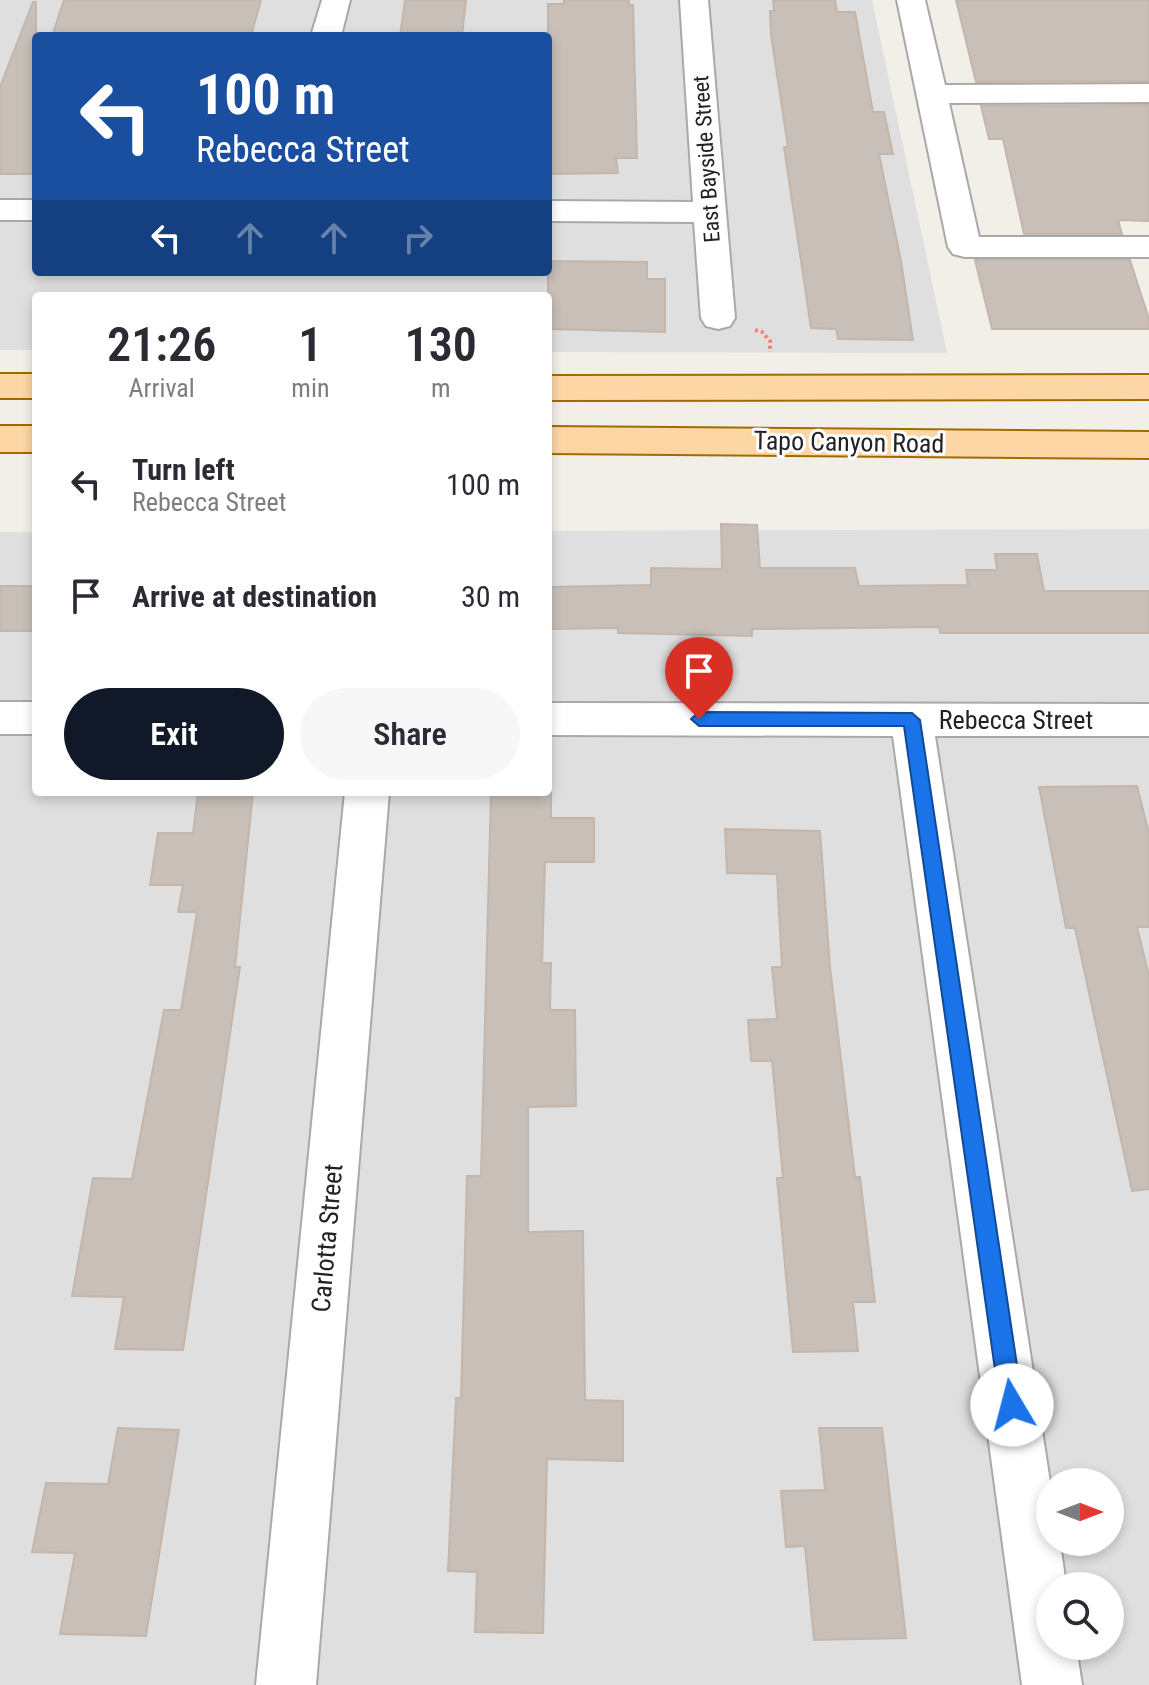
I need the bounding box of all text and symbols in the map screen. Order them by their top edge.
text: 100 m [196,62,335,128]
icon: left [64,64,168,168]
street label: East Bayside Street [688,75,725,243]
text: Rebecca Street [196,129,410,171]
icon: left [144,216,188,260]
icon: ahead [228,216,272,260]
icon: ahead [312,216,356,260]
icon: right [396,216,440,260]
text: 21:26 [107,316,216,373]
text: 1 [298,316,322,373]
text: 130 [405,316,477,373]
text: Arrival [129,373,195,403]
text: min [291,373,329,403]
text: m [431,373,451,403]
street label: Tapo Canyon Road [753,425,945,459]
text: Turn left [132,452,235,487]
icon: left [64,462,108,506]
text: 100 m [446,467,520,502]
text: Rebecca Street [132,487,286,517]
icon: arrive [64,574,108,618]
text: Arrive at destination [132,579,377,614]
text: 30 m [461,579,520,614]
pin [665,637,733,719]
icon: arrive [677,649,721,693]
button: Exit [64,688,284,780]
button: Share [300,688,520,780]
street label: Rebecca Street [939,705,1093,735]
street label: Carlotta Street [306,1163,348,1313]
position arrow [970,1363,1054,1447]
north arrow [1036,1468,1124,1556]
map controls [1036,1468,1124,1660]
button: search [1036,1572,1124,1660]

